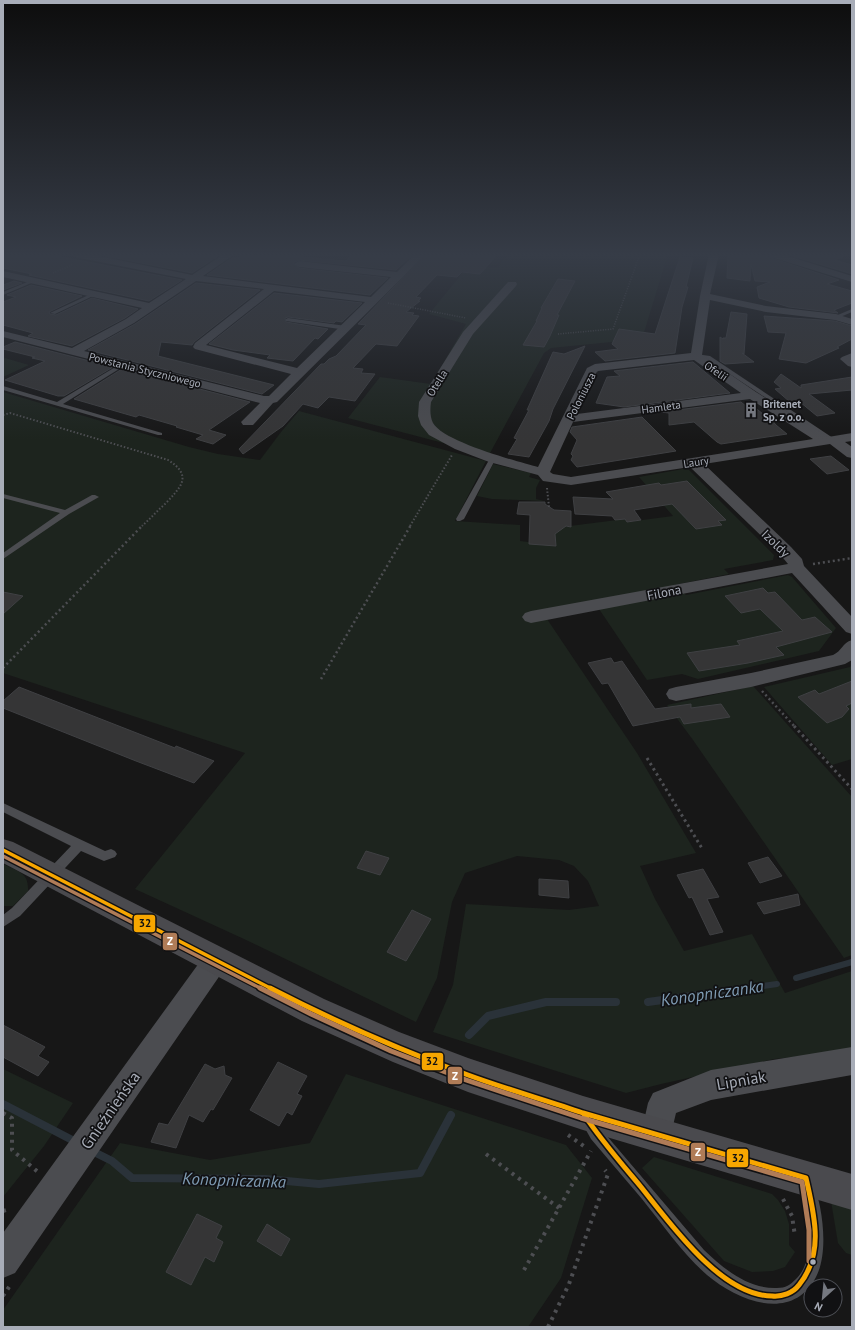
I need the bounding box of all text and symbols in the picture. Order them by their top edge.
street label: Powstania Styczniowego [87,349,203,391]
street label: Ofelii [701,358,731,384]
street label: Otella [423,367,451,399]
street label: Poloniusza [563,370,599,422]
street label: Hamleta [640,397,682,417]
place label: Britenet Sp. z o.o. [763,397,804,424]
building icon: Britenet Sp. z o.o. [742,401,760,419]
street label: Laury [682,453,711,471]
street label: Izoldy [758,526,793,561]
street label: Filona [646,581,683,604]
line badge: 32 [133,914,156,933]
text: 32 [139,916,151,930]
line badge: Z [162,932,178,951]
text: Z [167,934,173,948]
water label: Konopniczanka [659,975,766,1011]
line badge: 32 [421,1052,444,1071]
text: 32 [426,1054,438,1068]
line badge: Z [447,1066,463,1085]
street label: Lipniak [715,1066,768,1094]
street label: Gnieźnieńska [76,1067,144,1153]
text: Z [452,1069,458,1083]
line badge: Z [690,1142,706,1162]
text: Z [695,1145,701,1159]
line badge: 32 [726,1148,749,1168]
text: 32 [732,1151,744,1165]
water label: Konopniczanka [182,1167,287,1193]
unlabelled marker [808,1257,818,1267]
north arrow [803,1278,843,1318]
text: N [812,1299,825,1315]

